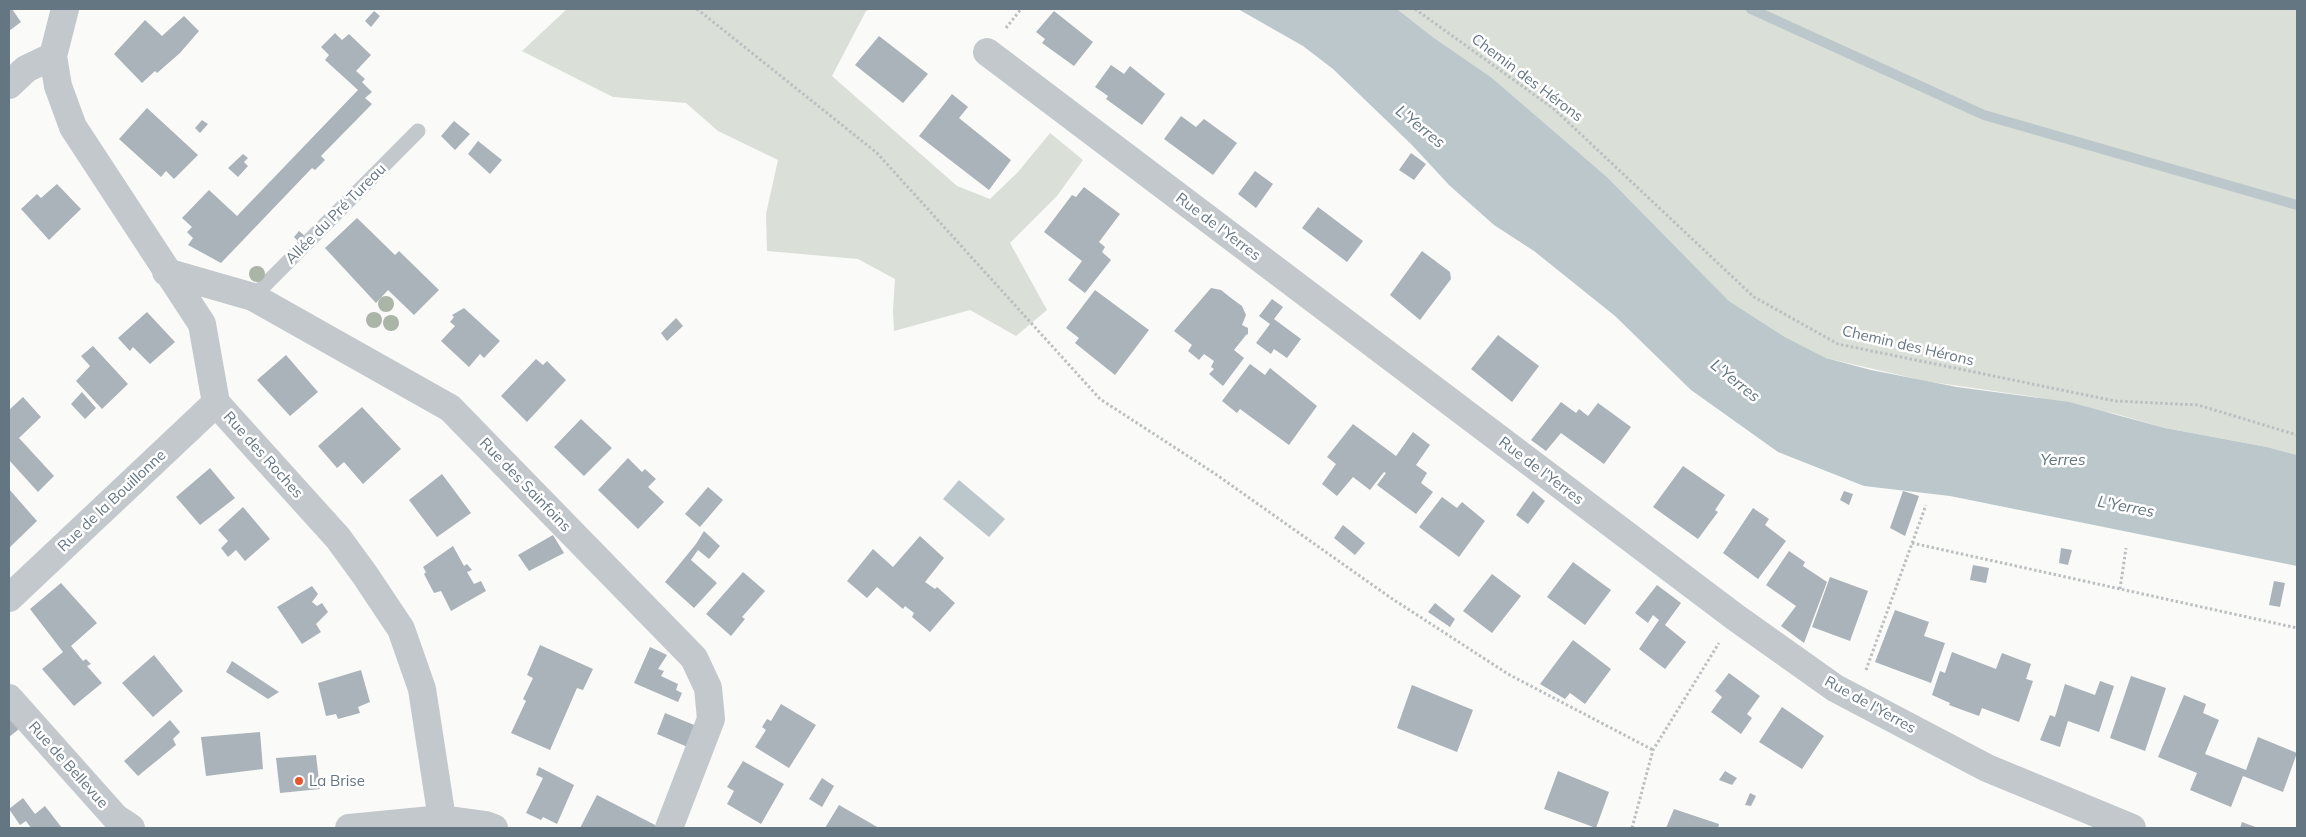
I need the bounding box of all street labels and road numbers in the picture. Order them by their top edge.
street label: Chemin des Hérons [1468,30,1586,126]
street label: Allée du Pré Tureau [282,160,390,268]
street label: Rue de l'Yerres [1172,189,1264,265]
street label: Chemin des Hérons [1840,322,1976,370]
street label: Rue des Roches [219,408,307,502]
street label: Rue de l'Yerres [1495,433,1587,509]
street label: Rue des Sainfoins [476,434,574,536]
street label: Rue de la Bouillonne [54,446,170,556]
street label: Rue de l'Yerres [1821,673,1919,737]
street label: Rue de Bellevue [24,718,112,812]

